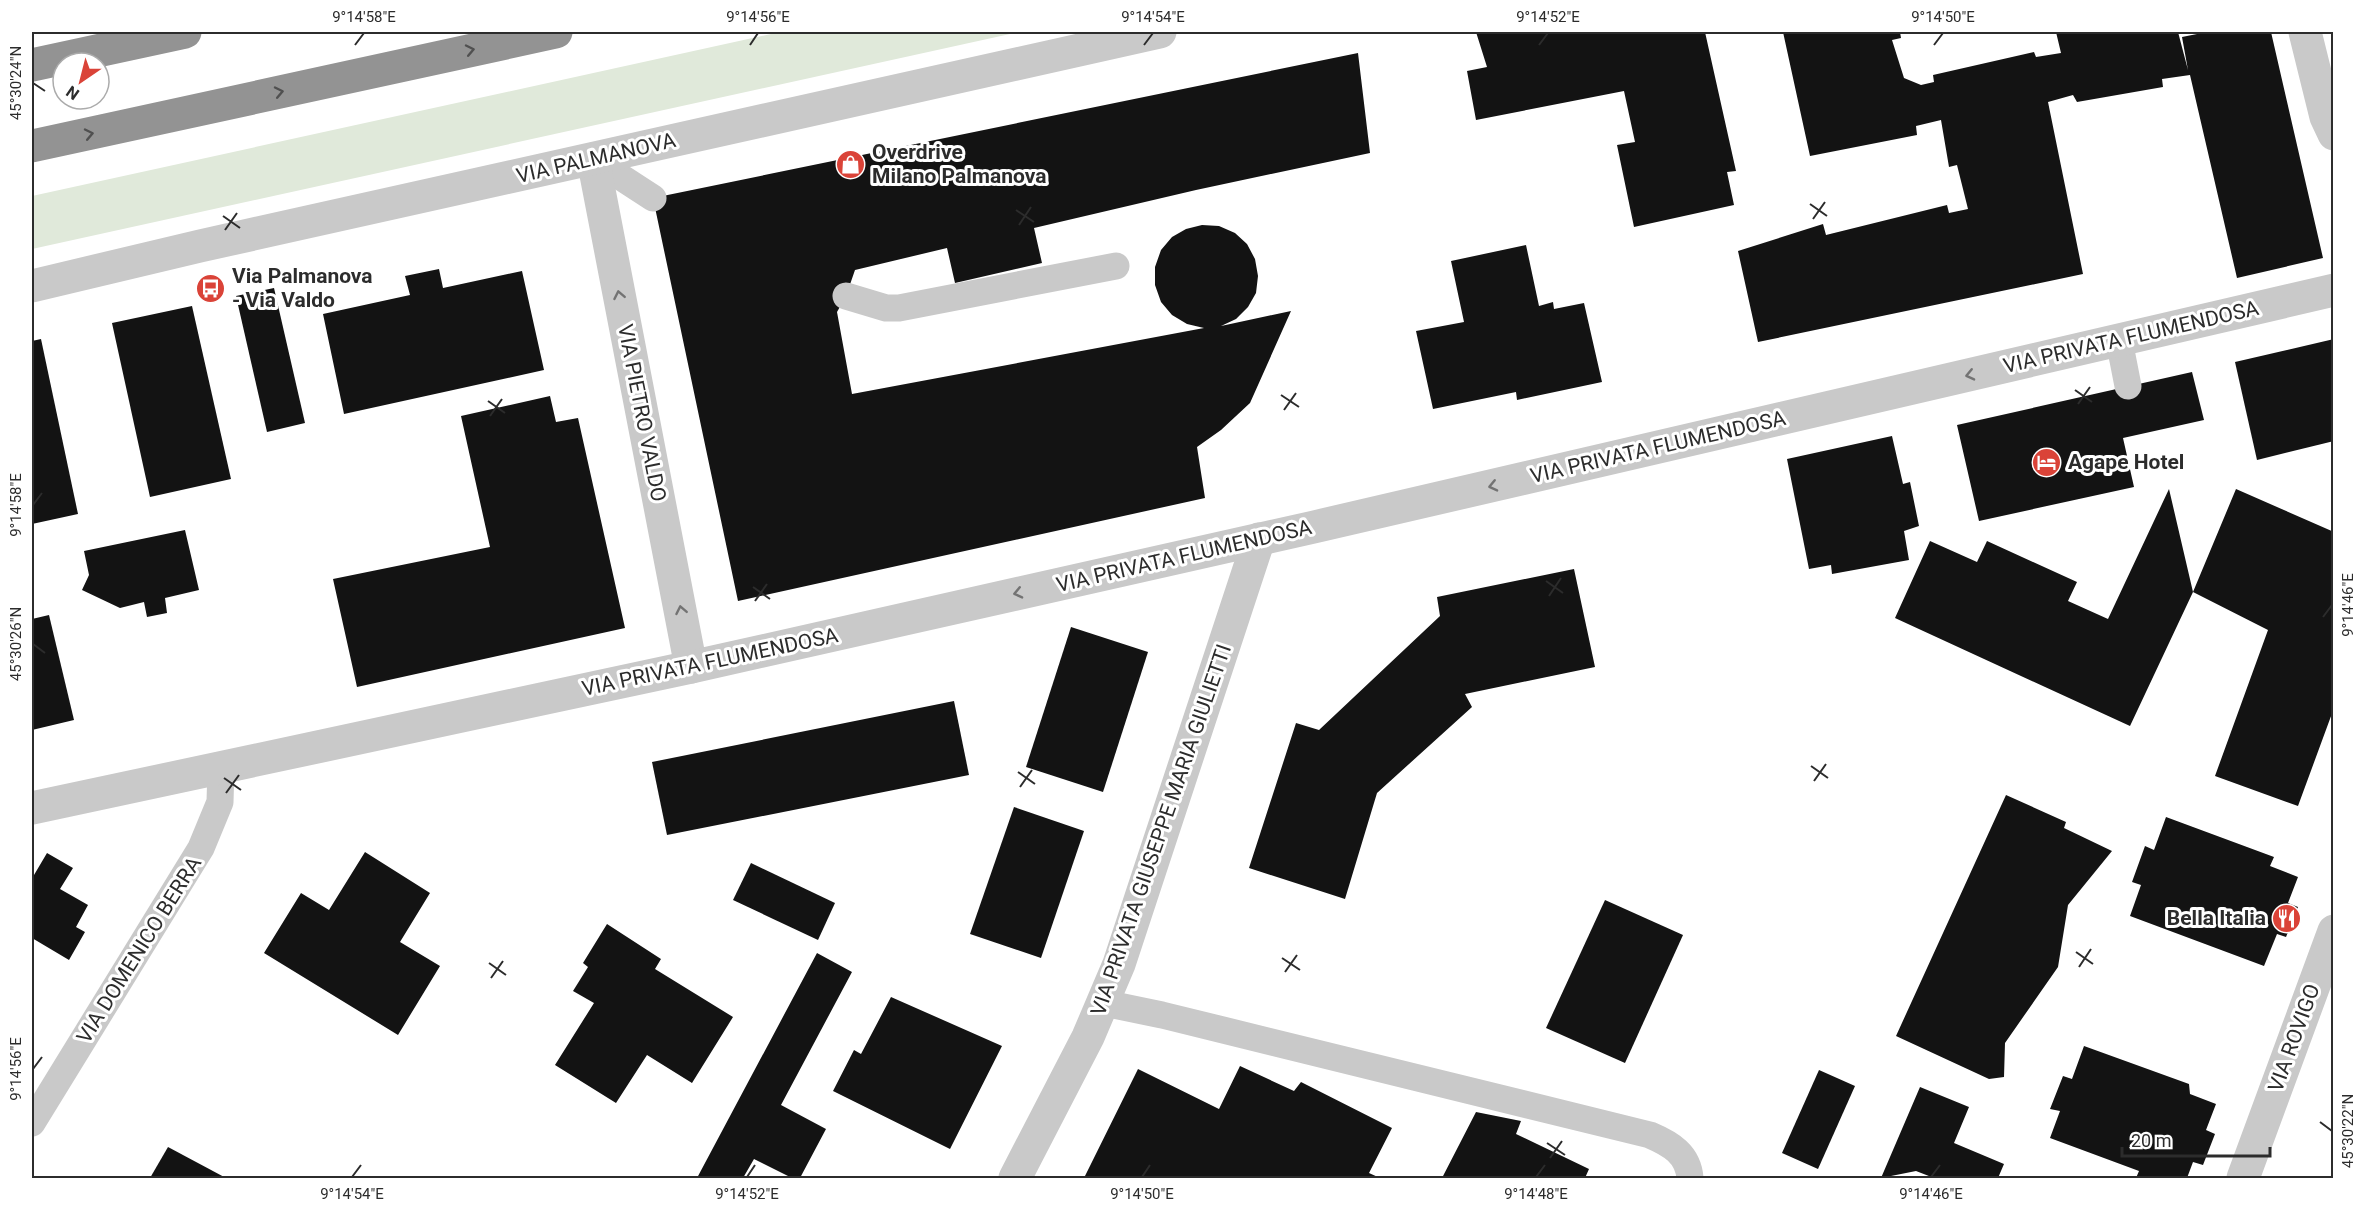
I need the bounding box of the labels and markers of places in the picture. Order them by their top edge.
place label: Overdrive Milano Palmanova [872,140,1046,188]
shop icon: Overdrive Milano Palmanova [835,148,867,180]
place label: Via Palmanova - Via Valdo [232,264,373,312]
bus stop icon: Via Palmanova - Via Valdo [195,272,227,304]
hotel icon: Agape Hotel [2031,446,2063,478]
place label: Agape Hotel [2068,450,2184,474]
restaurant icon: Bella Italia [2271,902,2303,934]
place label: Bella Italia [2167,906,2266,930]

